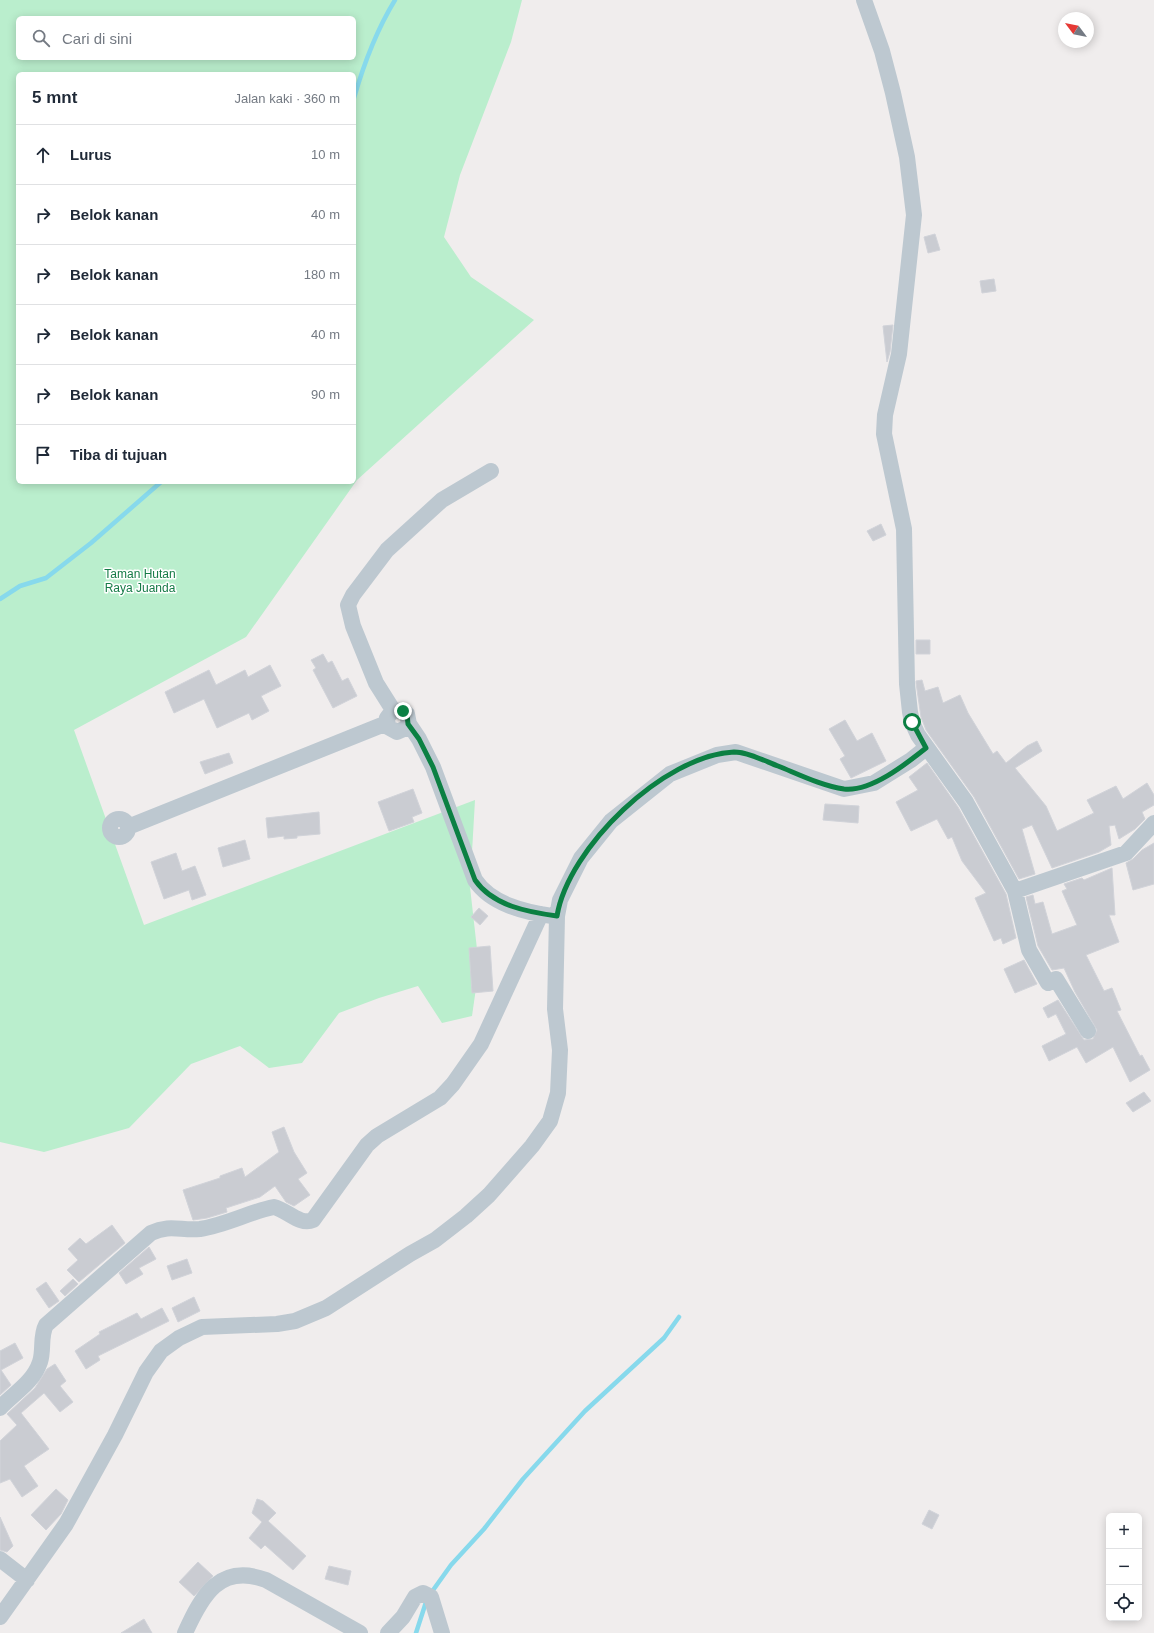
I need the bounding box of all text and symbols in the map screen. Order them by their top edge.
north arrow [1058,12,1094,48]
search box [16,16,356,60]
icon: search [30,27,52,49]
text: Cari di sini [62,30,132,47]
text: 5 mnt [32,88,77,107]
text: Jalan kaki · 360 m [235,91,340,106]
icon: ahead [32,144,54,166]
text: Lurus [70,146,112,163]
text: 10 m [311,147,340,162]
icon: right [32,204,54,226]
text: Belok kanan [70,206,158,223]
text: 40 m [311,207,340,222]
icon: right [32,264,54,286]
text: Belok kanan [70,266,158,283]
text: 180 m [304,267,340,282]
icon: right [32,324,54,346]
text: Belok kanan [70,326,158,343]
text: 40 m [311,327,340,342]
icon: right [32,384,54,406]
text: Belok kanan [70,386,158,403]
text: 90 m [311,387,340,402]
icon: arrive [32,444,54,466]
text: Tiba di tujuan [70,446,167,463]
park label: Taman Hutan Raya Juanda [104,567,176,595]
route end [394,702,412,720]
route start [903,713,921,731]
map controls [1106,1513,1142,1621]
button: + [1106,1513,1142,1549]
button: − [1106,1549,1142,1585]
button: locate [1106,1585,1142,1621]

